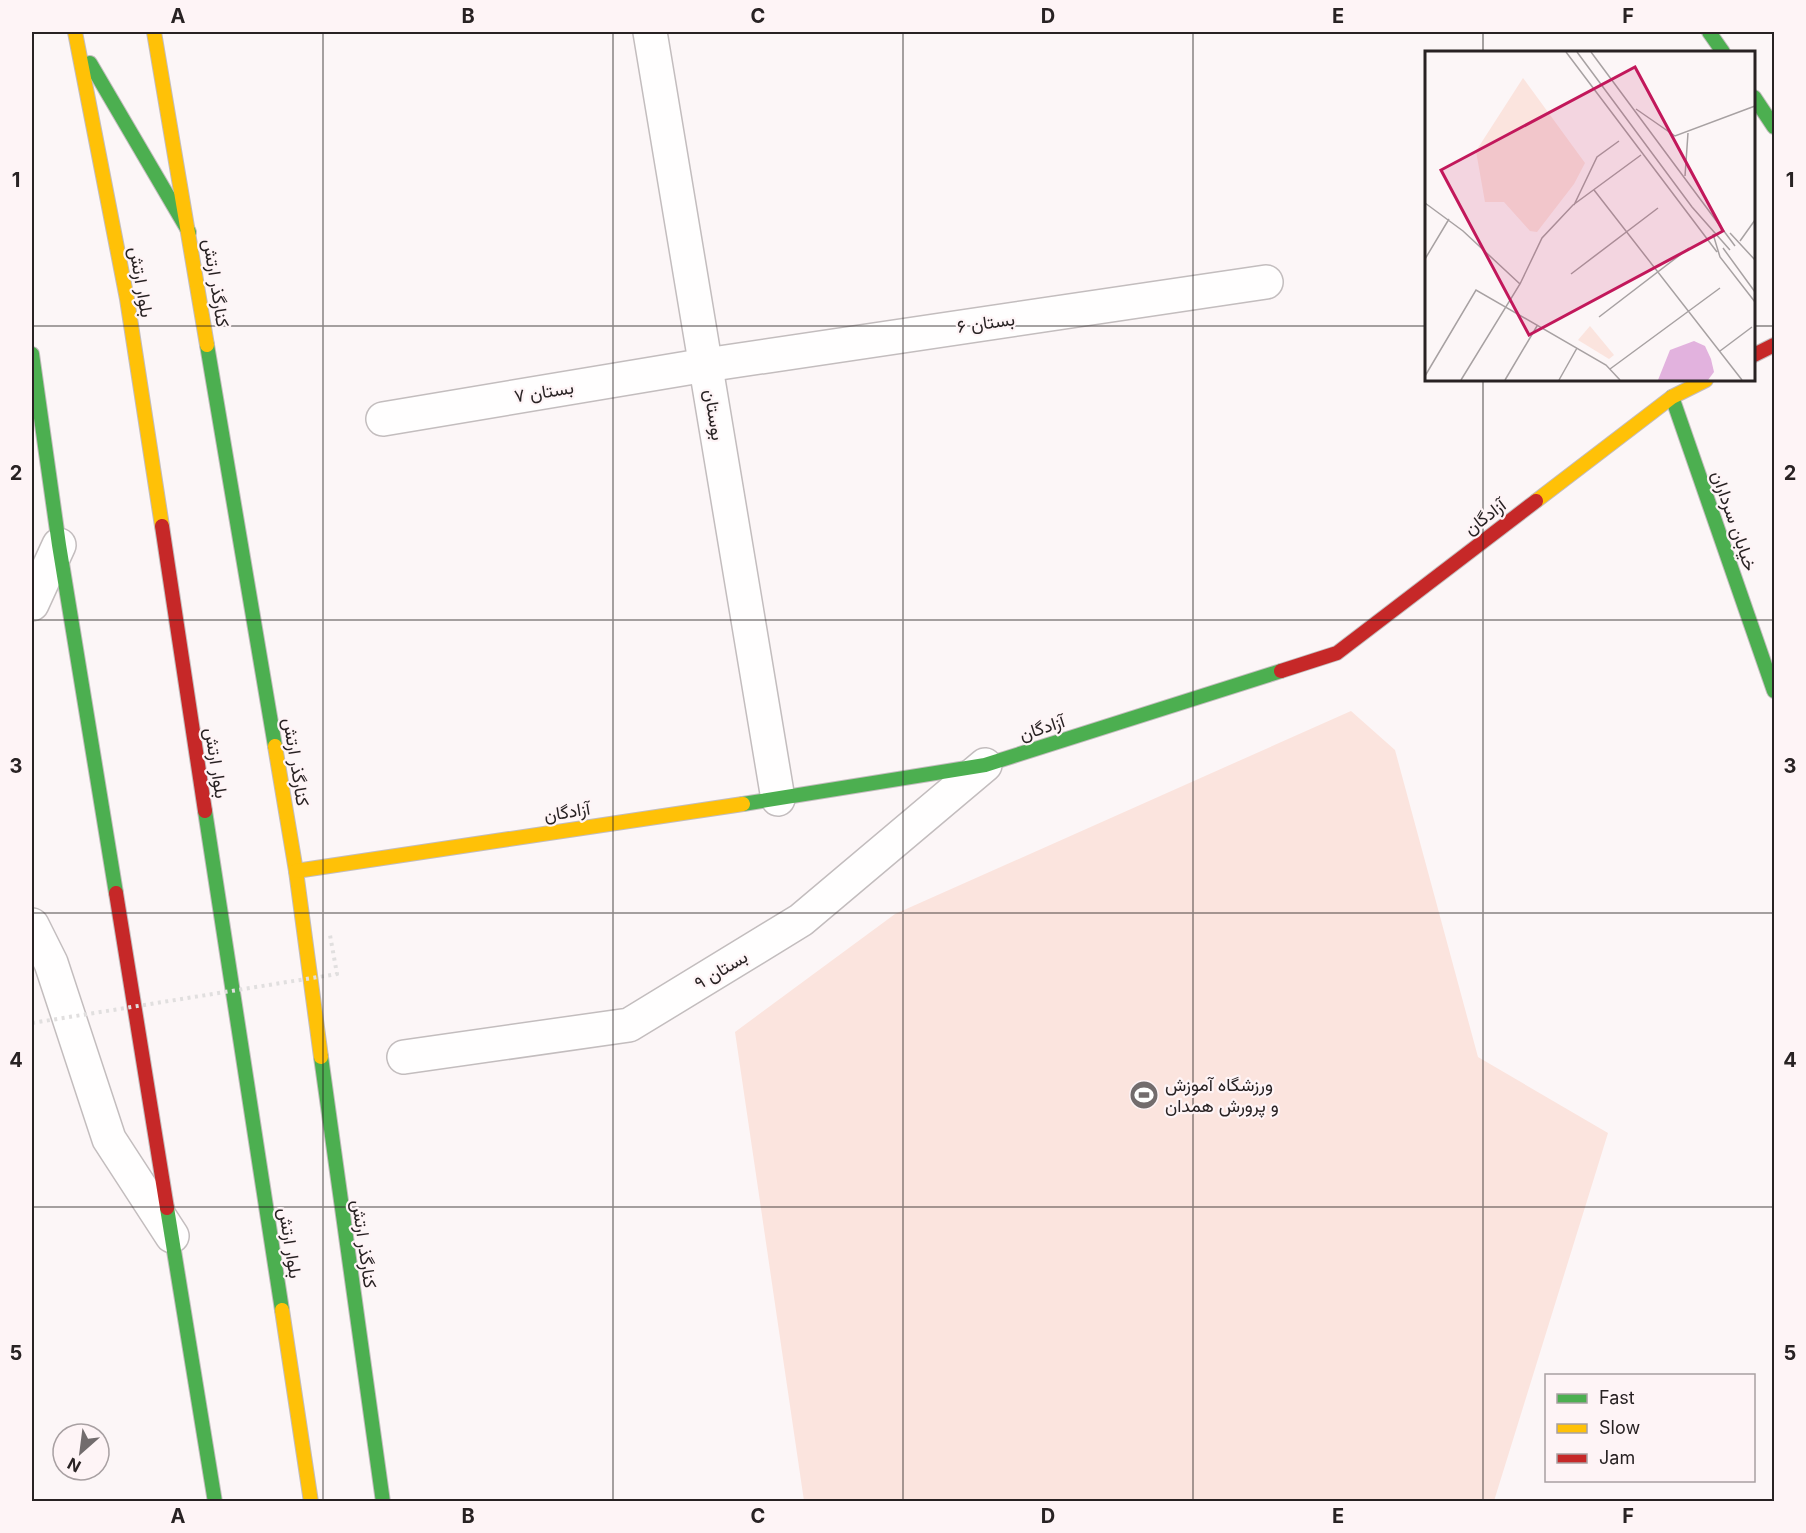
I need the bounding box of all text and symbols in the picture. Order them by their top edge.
text: A [171,4,186,28]
text: B [461,4,475,28]
text: C [751,4,765,28]
text: D [1041,4,1055,28]
text: E [1332,4,1344,28]
text: F [1622,4,1634,28]
inset map [1425,51,1755,381]
text: 1 [12,168,20,192]
text: 1 [1786,168,1794,192]
street label: کنارگذر ارتش [198,237,234,329]
street label: بلوار ارتش [124,245,158,319]
street label: بستان ۶ [956,308,1016,337]
street label: بستان ۷ [513,376,575,407]
street label: بوستان [699,388,729,442]
text: 2 [10,461,22,485]
text: 2 [1784,461,1796,485]
street label: خیابان سرداران [1707,468,1761,574]
street label: آزادگان [1460,493,1512,540]
street label: آزادگان [1016,710,1069,746]
street label: کنارگذر ارتش [278,716,314,808]
street label: بلوار ارتش [200,726,232,800]
text: 3 [10,754,22,778]
text: 3 [1784,754,1796,778]
street label: آزادگان [542,797,594,827]
street label: بستان ۹ [690,946,751,994]
text: 4 [9,1048,23,1072]
text: 4 [1783,1048,1797,1072]
place label: ورزشگاه آموزش و پرورش همدان [1165,1074,1279,1118]
sports icon: ورزشگاه آموزش و پرورش همدان [1128,1079,1160,1111]
street label: کنارگذر ارتش [347,1198,381,1290]
street label: بلوار ارتش [274,1206,306,1280]
text: 5 [10,1341,22,1365]
text: 5 [1784,1341,1796,1365]
legend [1545,1374,1755,1482]
text: Fast [1599,1387,1635,1408]
text: Slow [1599,1417,1640,1438]
north arrow [51,1422,111,1482]
text: Jam [1599,1447,1635,1468]
text: N [64,1454,84,1477]
text: A [171,1504,186,1528]
text: B [461,1504,475,1528]
text: C [751,1504,765,1528]
text: D [1041,1504,1055,1528]
text: E [1332,1504,1344,1528]
text: F [1622,1504,1634,1528]

